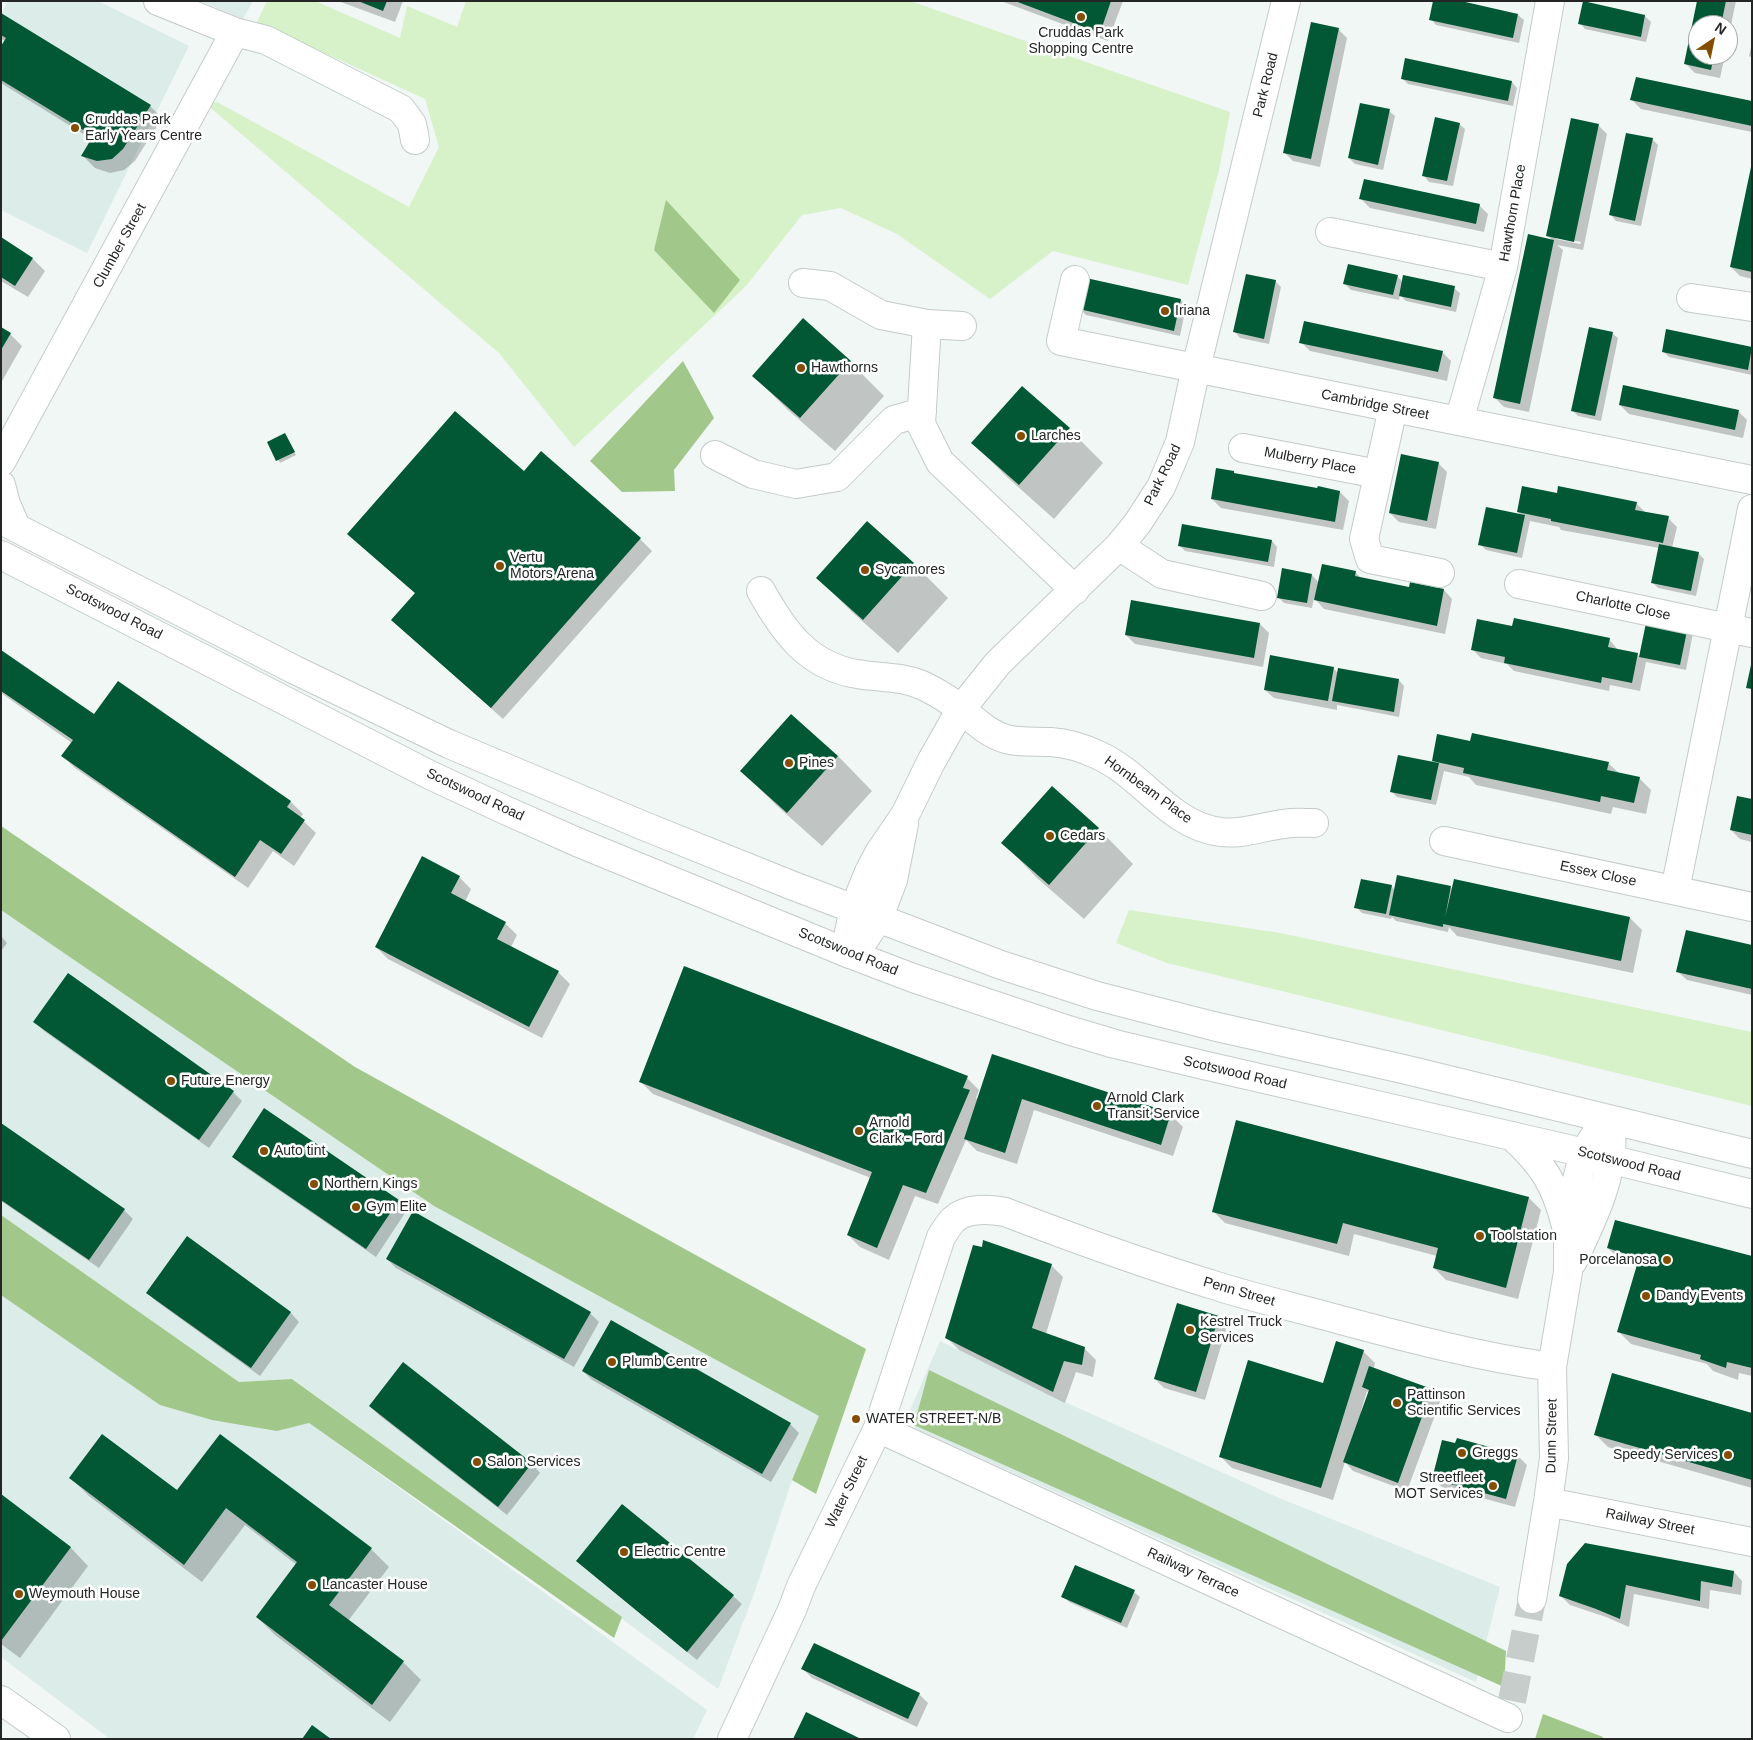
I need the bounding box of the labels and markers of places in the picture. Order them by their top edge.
marker: Cruddas Park Shopping Centre [1075,11,1087,23]
place label: Cruddas Park Shopping Centre [1028,25,1134,58]
place label: Cruddas Park Early Years Centre [85,112,202,144]
marker: Cruddas Park Early Years Centre [69,122,81,134]
place label: Iriana [1175,303,1210,319]
marker: Iriana [1159,305,1171,317]
place label: Hawthorns [811,360,878,376]
marker: Hawthorns [795,362,807,374]
place label: Larches [1031,428,1081,444]
marker: Larches [1015,430,1027,442]
place label: Vertu Motors Arena [510,550,594,582]
marker: Vertu Motors Arena [494,560,506,572]
place label: Sycamores [875,562,945,578]
marker: Sycamores [859,564,871,576]
place label: Pines [799,755,834,771]
marker: Pines [783,757,795,769]
place label: Cedars [1060,828,1105,844]
marker: Cedars [1044,830,1056,842]
place label: Future Energy [181,1073,270,1089]
marker: Future Energy [165,1075,177,1087]
place label: Arnold Clark Transit Service [1107,1090,1200,1122]
marker: Arnold Clark Transit Service [1091,1100,1103,1112]
place label: Arnold Clark - Ford [869,1115,943,1148]
marker: Arnold Clark - Ford [853,1125,865,1137]
place label: Auto tint [274,1143,325,1159]
marker: Auto tint [258,1145,270,1157]
place label: Northern Kings [324,1176,417,1192]
marker: Northern Kings [308,1178,320,1190]
place label: Gym Elite [366,1199,427,1215]
marker: Gym Elite [350,1201,362,1213]
place label: Toolstation [1490,1228,1557,1244]
marker: Toolstation [1474,1230,1486,1242]
place label: Porcelanosa [1579,1252,1657,1268]
marker: Porcelanosa [1661,1254,1673,1266]
place label: Dandy Events [1656,1288,1743,1304]
marker: Dandy Events [1640,1290,1652,1302]
place label: Kestrel Truck Services [1200,1314,1282,1346]
marker: Kestrel Truck Services [1184,1324,1196,1336]
place label: Plumb Centre [622,1354,708,1370]
marker: Plumb Centre [606,1356,618,1368]
place label: Pattinson Scientific Services [1407,1387,1521,1420]
marker: Pattinson Scientific Services [1391,1397,1403,1409]
place label: WATER STREET-N/B [866,1411,1001,1427]
marker: WATER STREET-N/B [850,1413,862,1425]
place label: Greggs [1472,1445,1518,1461]
marker: Greggs [1456,1447,1468,1459]
place label: Speedy Services [1613,1447,1718,1463]
marker: Speedy Services [1722,1449,1734,1461]
place label: Salon Services [487,1454,580,1470]
marker: Salon Services [471,1456,483,1468]
place label: Streetfleet MOT Services [1394,1470,1483,1502]
marker: Streetfleet MOT Services [1487,1480,1499,1492]
place label: Electric Centre [634,1544,726,1560]
marker: Electric Centre [618,1546,630,1558]
place label: Lancaster House [322,1577,428,1593]
marker: Lancaster House [306,1579,318,1591]
place label: Weymouth House [29,1586,140,1602]
marker: Weymouth House [13,1588,25,1600]

